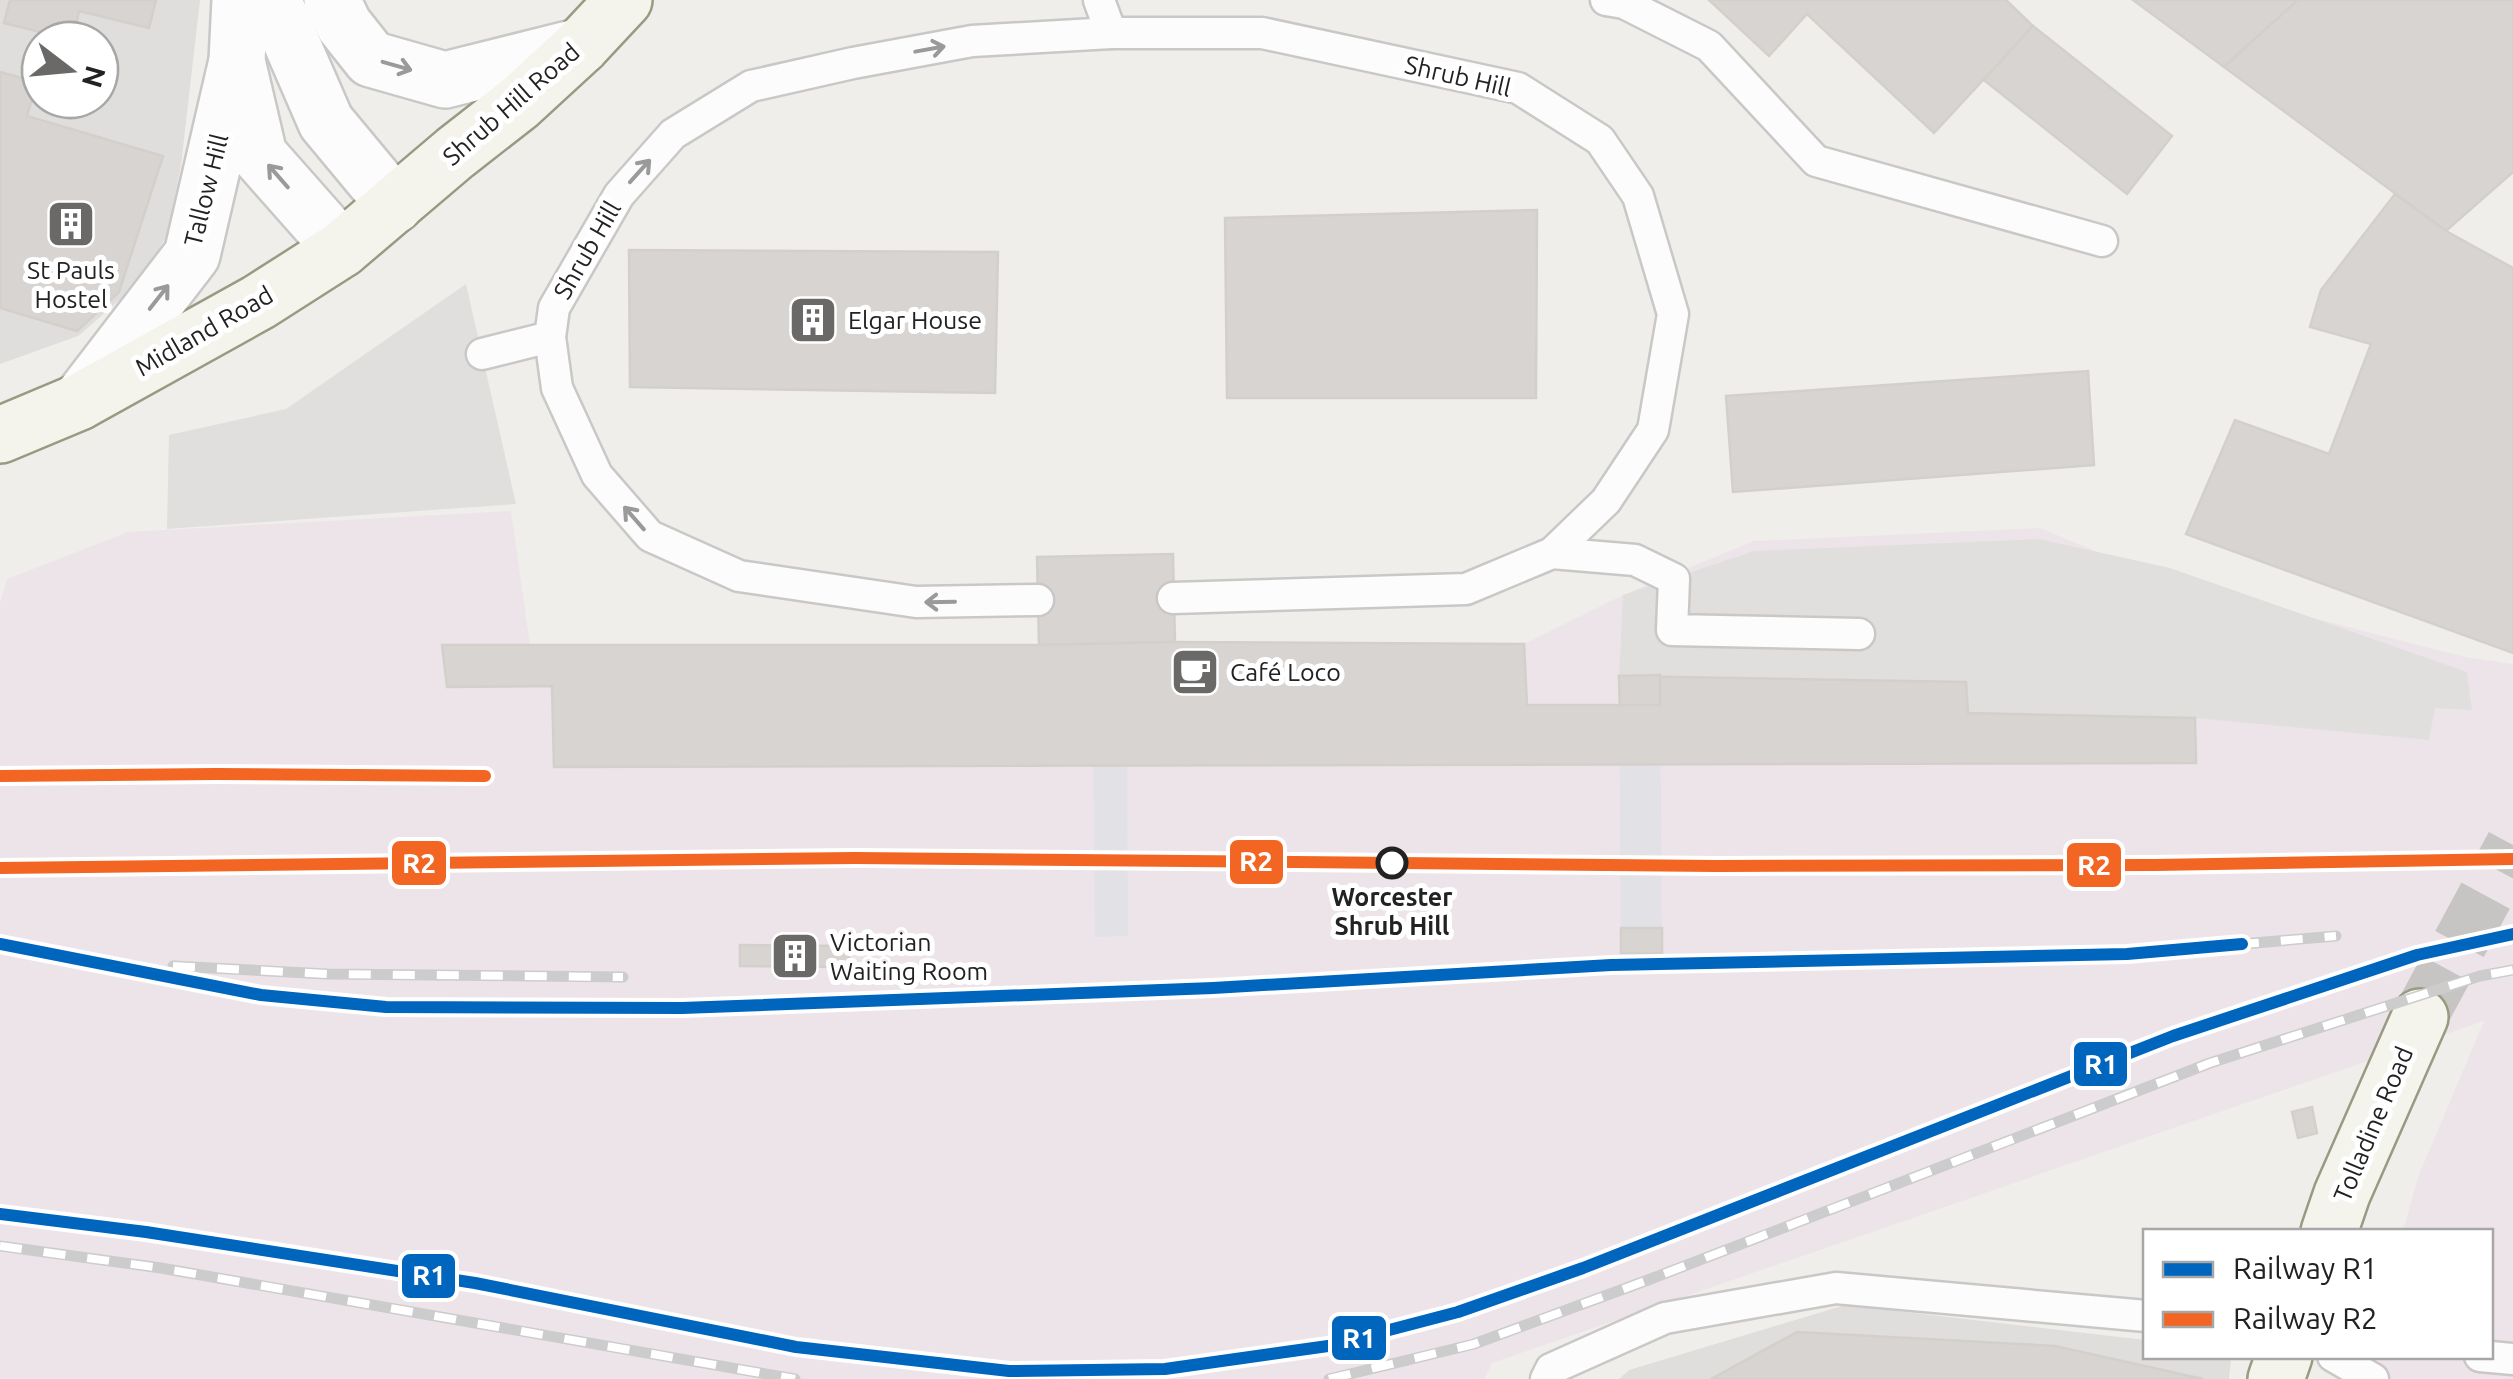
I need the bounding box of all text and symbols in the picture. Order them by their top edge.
north arrow [20,20,120,120]
street label: Shrub Hill Road [437,37,585,171]
one-way arrow [914,38,946,57]
street label: Shrub Hill [1402,50,1514,102]
one-way arrow [381,58,412,76]
text: N [77,63,112,91]
street label: Tallow Hill [178,131,234,249]
one-way arrow [628,159,651,184]
one-way arrow [267,163,289,189]
street label: Shrub Hill [548,196,626,304]
building icon: St Pauls Hostel [45,198,97,250]
place label: St Pauls Hostel [27,256,115,313]
street label: Midland Road [130,280,278,382]
one-way arrow [149,284,170,311]
building icon: Elgar House [787,294,839,346]
place label: Elgar House [848,306,982,334]
one-way arrow [624,505,646,531]
one-way arrow [925,592,958,612]
cafe icon: Café Loco [1169,646,1221,698]
place label: Café Loco [1230,658,1341,686]
line badge: R2 [1228,838,1285,886]
line badge: R2 [390,839,448,887]
line badge: R2 [2065,841,2123,889]
text: R2 [1239,845,1273,876]
text: R2 [402,847,436,878]
marker: Worcester Shrub Hill [1377,848,1407,878]
text: R2 [2077,849,2111,880]
place label: Worcester Shrub Hill [1331,883,1453,940]
place label: Victorian Waiting Room [830,928,988,985]
building icon: Victorian Waiting Room [769,930,821,982]
line badge: R1 [2072,1040,2129,1088]
street label: Tolladine Road [2328,1042,2418,1206]
text: R1 [2084,1048,2118,1079]
legend [2143,1229,2493,1359]
text: Railway R1 [2233,1251,2378,1285]
line badge: R1 [400,1252,457,1300]
text: R1 [412,1259,446,1290]
text: Railway R2 [2233,1301,2378,1335]
line badge: R1 [1330,1314,1388,1362]
text: R1 [1342,1322,1376,1353]

